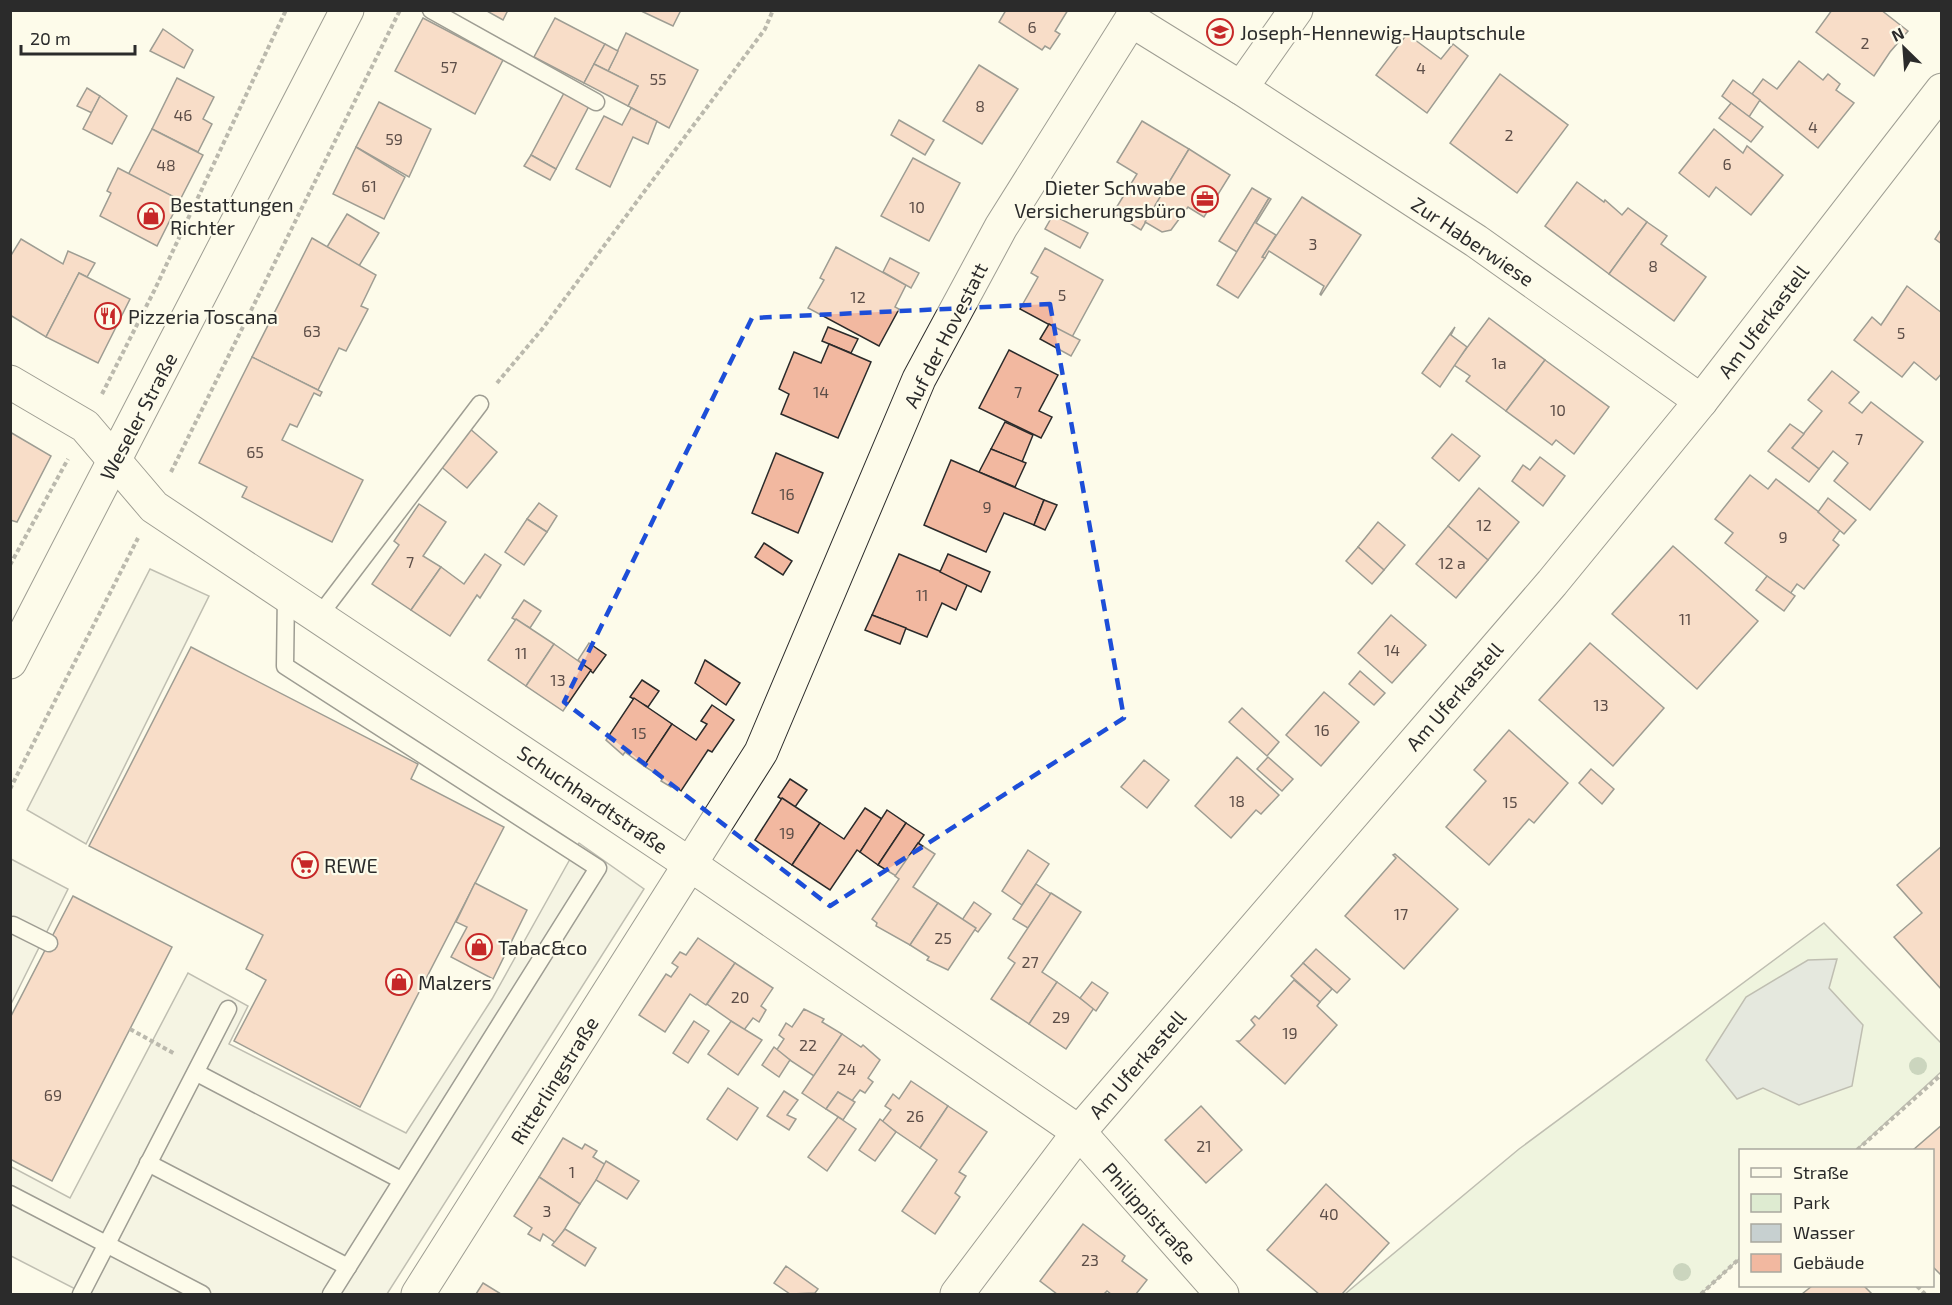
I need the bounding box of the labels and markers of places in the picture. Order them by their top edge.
school or university icon: Joseph-Hennewig-Hauptschule [1205,17,1235,47]
place label: Joseph-Hennewig-Hauptschule [1240,20,1526,44]
place label: Dieter Schwabe Versicherungsbüro [1014,175,1186,222]
office icon: Dieter Schwabe Versicherungsbüro [1190,184,1220,214]
place label: Bestattungen Richter [170,192,294,239]
shop icon: Bestattungen Richter [136,201,166,231]
restaurant icon: Pizzeria Toscana [93,301,123,331]
place label: Pizzeria Toscana [128,304,278,328]
supermarket icon: REWE [290,850,320,880]
place label: REWE [324,853,378,877]
shop icon: Tabac&co [464,932,494,962]
place label: Tabac&co [498,935,587,959]
shop icon: Malzers [384,967,414,997]
place label: Malzers [418,970,492,994]

